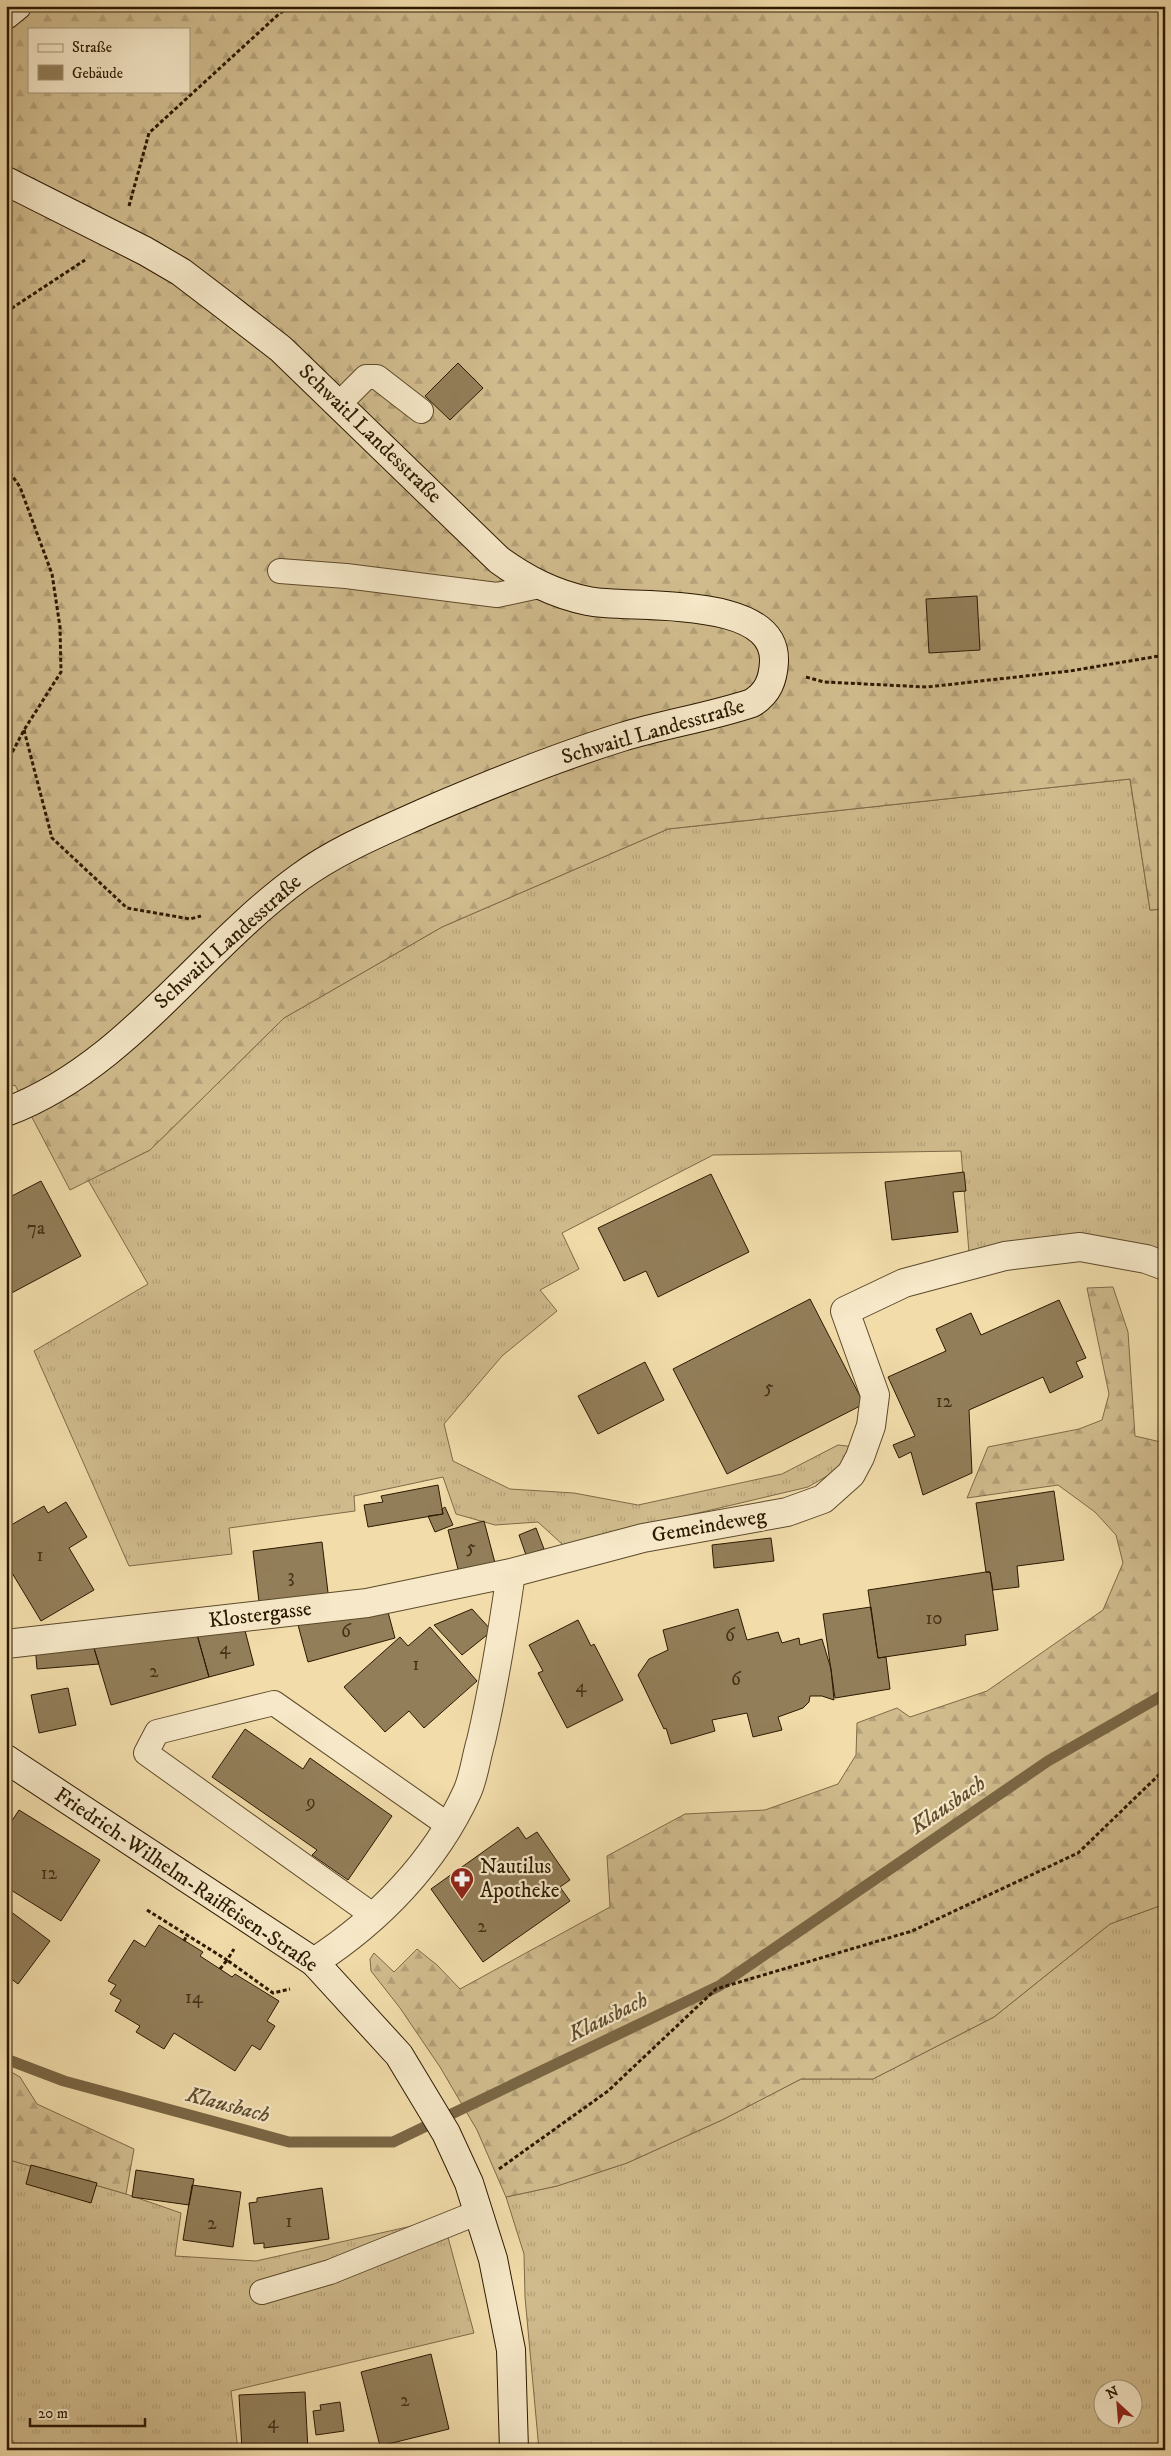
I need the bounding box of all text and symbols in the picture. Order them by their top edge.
legend [28,28,190,92]
text: Straße [72,38,112,57]
text: Gebäude [72,64,123,83]
street label: Schwaitl Landesstraße [293,359,447,509]
street label: Schwaitl Landesstraße [559,693,748,771]
street label: Schwaitl Landesstraße [149,869,307,1015]
house number: 7a [27,1217,45,1240]
house number: 5 [764,1376,774,1399]
house number: 12 [936,1390,953,1413]
street label: Gemeindeweg [650,1503,769,1549]
house number: 5 [466,1536,476,1559]
house number: 1 [37,1544,44,1567]
house number: 3 [287,1565,295,1588]
street label: Klostergasse [207,1596,313,1634]
house number: 10 [925,1607,943,1630]
house number: 6 [341,1620,352,1643]
house number: 6 [725,1624,736,1647]
house number: 4 [220,1637,232,1660]
house number: 1 [413,1653,420,1676]
house number: 2 [149,1660,159,1683]
house number: 6 [731,1668,742,1691]
house number: 4 [576,1675,588,1698]
water label: Klausbach [904,1770,991,1841]
street label: Friedrich-Wilhelm-Raiffeisen-Straße [49,1782,323,1978]
house number: 9 [305,1791,316,1814]
place label: Nautilus Apotheke [480,1854,560,1904]
house number: 12 [41,1862,58,1885]
pharmacy icon: Nautilus Apotheke [449,1866,475,1900]
house number: 2 [477,1915,487,1938]
house number: 14 [185,1986,204,2009]
water label: Klausbach [563,1986,652,2048]
water label: Klausbach [182,2081,273,2129]
house number: 1 [286,2210,293,2233]
house number: 2 [207,2212,217,2235]
north arrow [1094,2378,1144,2428]
text: N [1104,2382,1122,2404]
house number: 2 [400,2389,410,2412]
scale bar [30,2396,145,2428]
text: 20 m [38,2404,68,2423]
house number: 4 [268,2411,280,2434]

